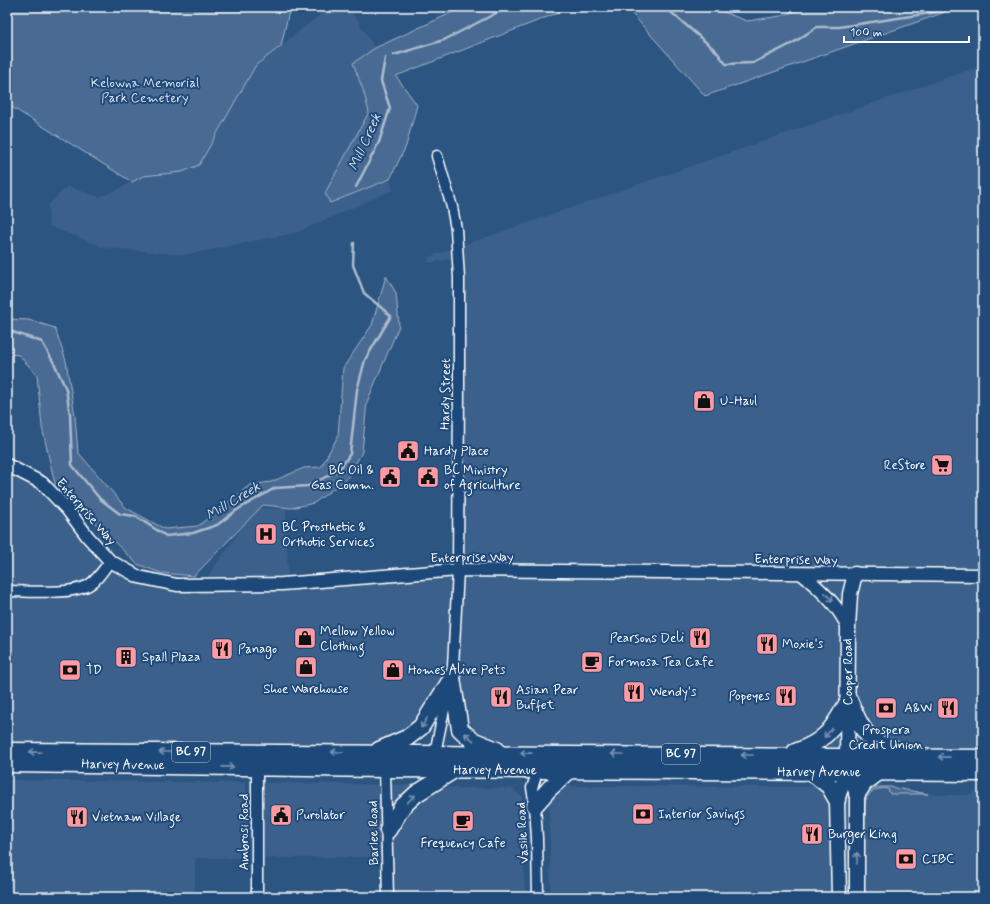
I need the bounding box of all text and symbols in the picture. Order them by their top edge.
scale bar [844,18,969,44]
text: 100 m [850,25,882,41]
park label: Kelowna Memorial Park Cemetery [91,75,199,107]
water label: Mill Creek [344,111,386,173]
street label: Hardy Street [437,358,455,430]
shop icon: U-Haul [691,388,717,414]
place label: U-Haul [720,393,757,410]
public building icon: Hardy Place [395,438,421,464]
place label: Hardy Place [424,443,489,460]
supermarket icon: ReStore [929,452,955,478]
place label: ReStore [884,457,926,474]
place label: BC Oil & Gas Comm. [311,462,374,494]
place label: BC Ministry of Agriculture [444,462,521,496]
public building icon: BC Oil & Gas Comm. [377,464,403,490]
public building icon: BC Ministry of Agriculture [415,464,441,490]
street label: Enterprise Way [52,475,120,549]
water label: Mill Creek [202,478,264,524]
place label: BC Prosthetic & Orthotic Services [282,519,374,551]
hospital icon: BC Prosthetic & Orthotic Services [253,521,279,547]
street label: Enterprise Way [430,549,514,567]
street label: Enterprise Way [754,551,838,569]
one-way arrow [824,592,834,602]
place label: Mellow Yellow Clothing [320,623,395,657]
shop icon: Mellow Yellow Clothing [292,625,318,651]
restaurant icon: Pearsons Deli [687,625,713,651]
place label: Pearsons Deli [610,630,684,647]
restaurant icon: Moxie's [754,631,780,657]
restaurant icon: Panago [209,636,235,662]
place label: Moxie's [782,636,824,653]
street label: Cooper Road [840,638,857,706]
place label: Panago [238,641,277,659]
building icon: Spall Plaza [113,644,139,670]
place label: Spall Plaza [142,649,200,666]
cafe icon: Formosa Tea Cafe [579,649,605,675]
shop icon: Shoe Warehouse [293,654,319,680]
place label: Formosa Tea Cafe [608,654,714,671]
bank icon: TD [57,657,83,683]
shop icon: Homes Alive Pets [380,657,406,683]
place label: TD [86,662,102,679]
place label: Homes Alive Pets [408,662,506,679]
restaurant icon: Wendy's [621,679,647,705]
place label: Shoe Warehouse [263,681,349,698]
place label: Asian Pear Buffet [516,682,579,714]
restaurant icon: Popeyes [773,683,799,709]
restaurant icon: Asian Pear Buffet [488,684,514,710]
place label: Wendy's [650,684,697,701]
place label: Popeyes [729,688,770,705]
bank icon: Prospera Credit Union [873,695,899,721]
restaurant icon: A&W [935,695,961,721]
place label: A&W [904,700,932,717]
one-way arrow [419,717,428,728]
place label: Prospera Credit Union [849,722,923,754]
one-way arrow [824,727,833,737]
one-way arrow [464,732,474,741]
road number: BC 97 [172,742,210,762]
road number: BC 97 [662,744,700,764]
one-way arrow [29,748,42,755]
one-way arrow [159,748,172,756]
one-way arrow [331,748,344,756]
one-way arrow [520,749,533,757]
one-way arrow [611,750,624,758]
one-way arrow [741,751,754,759]
one-way arrow [938,753,951,761]
street label: Harvey Avenue [81,756,165,774]
street label: Harvey Avenue [453,762,537,779]
one-way arrow [221,763,234,771]
street label: Harvey Avenue [777,764,861,781]
street label: Ambrosi Road [236,794,253,870]
one-way arrow [406,794,416,804]
street label: Barlee Road [365,800,383,866]
bank icon: Interior Savings [630,801,656,827]
public building icon: Purolator [268,802,294,828]
street label: Vasile Road [513,802,533,864]
restaurant icon: Vietnam Village [64,804,90,830]
place label: Interior Savings [658,806,745,825]
place label: Purolator [296,807,346,824]
cafe icon: Frequency Cafe [450,808,476,834]
place label: Vietnam Village [92,809,181,828]
restaurant icon: Burger King [799,821,825,847]
place label: Burger King [828,826,897,844]
place label: Frequency Cafe [420,835,506,852]
bank icon: CIBC [893,846,919,872]
place label: CIBC [922,851,955,868]
one-way arrow [853,852,861,865]

